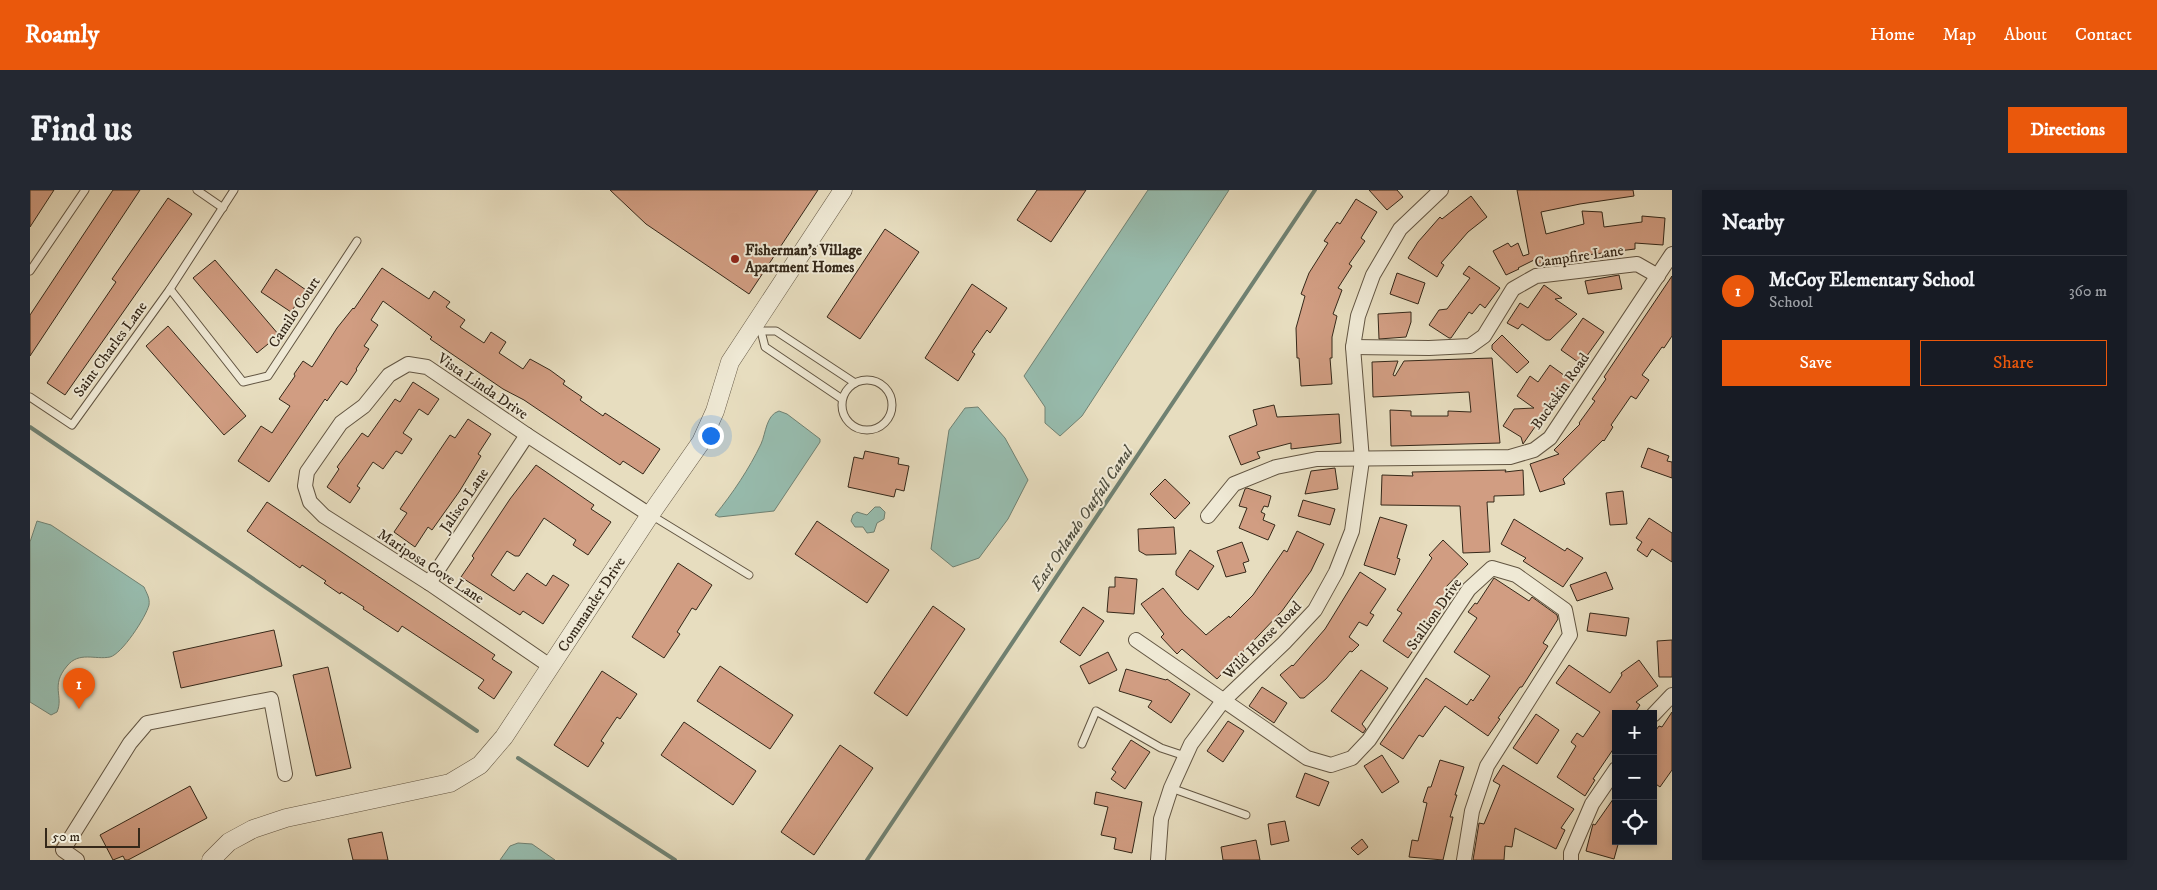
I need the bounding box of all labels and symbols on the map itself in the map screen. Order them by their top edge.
place label: Fisherman's Village Apartment Homes [744,241,863,277]
street label: Campfire Lane [1533,241,1625,272]
marker: Fisherman's Village Apartment Homes [729,253,741,265]
street label: Camilo Court [264,273,325,352]
street label: Saint Charles Lane [69,298,151,401]
street label: Vista Linda Drive [433,348,532,424]
street label: Buckskin Road [1527,349,1594,433]
your location [698,423,724,449]
water label: East Orlando Outfall Canal [1026,441,1139,595]
street label: Jalisco Lane [435,464,493,538]
street label: Mariposa Cove Lane [374,525,488,608]
street label: Commander Drive [554,553,630,656]
street label: Stallion Drive [1403,575,1466,654]
street label: Wild Horse Road [1218,597,1306,684]
pin: 1 [63,668,95,709]
scale bar [45,825,140,848]

